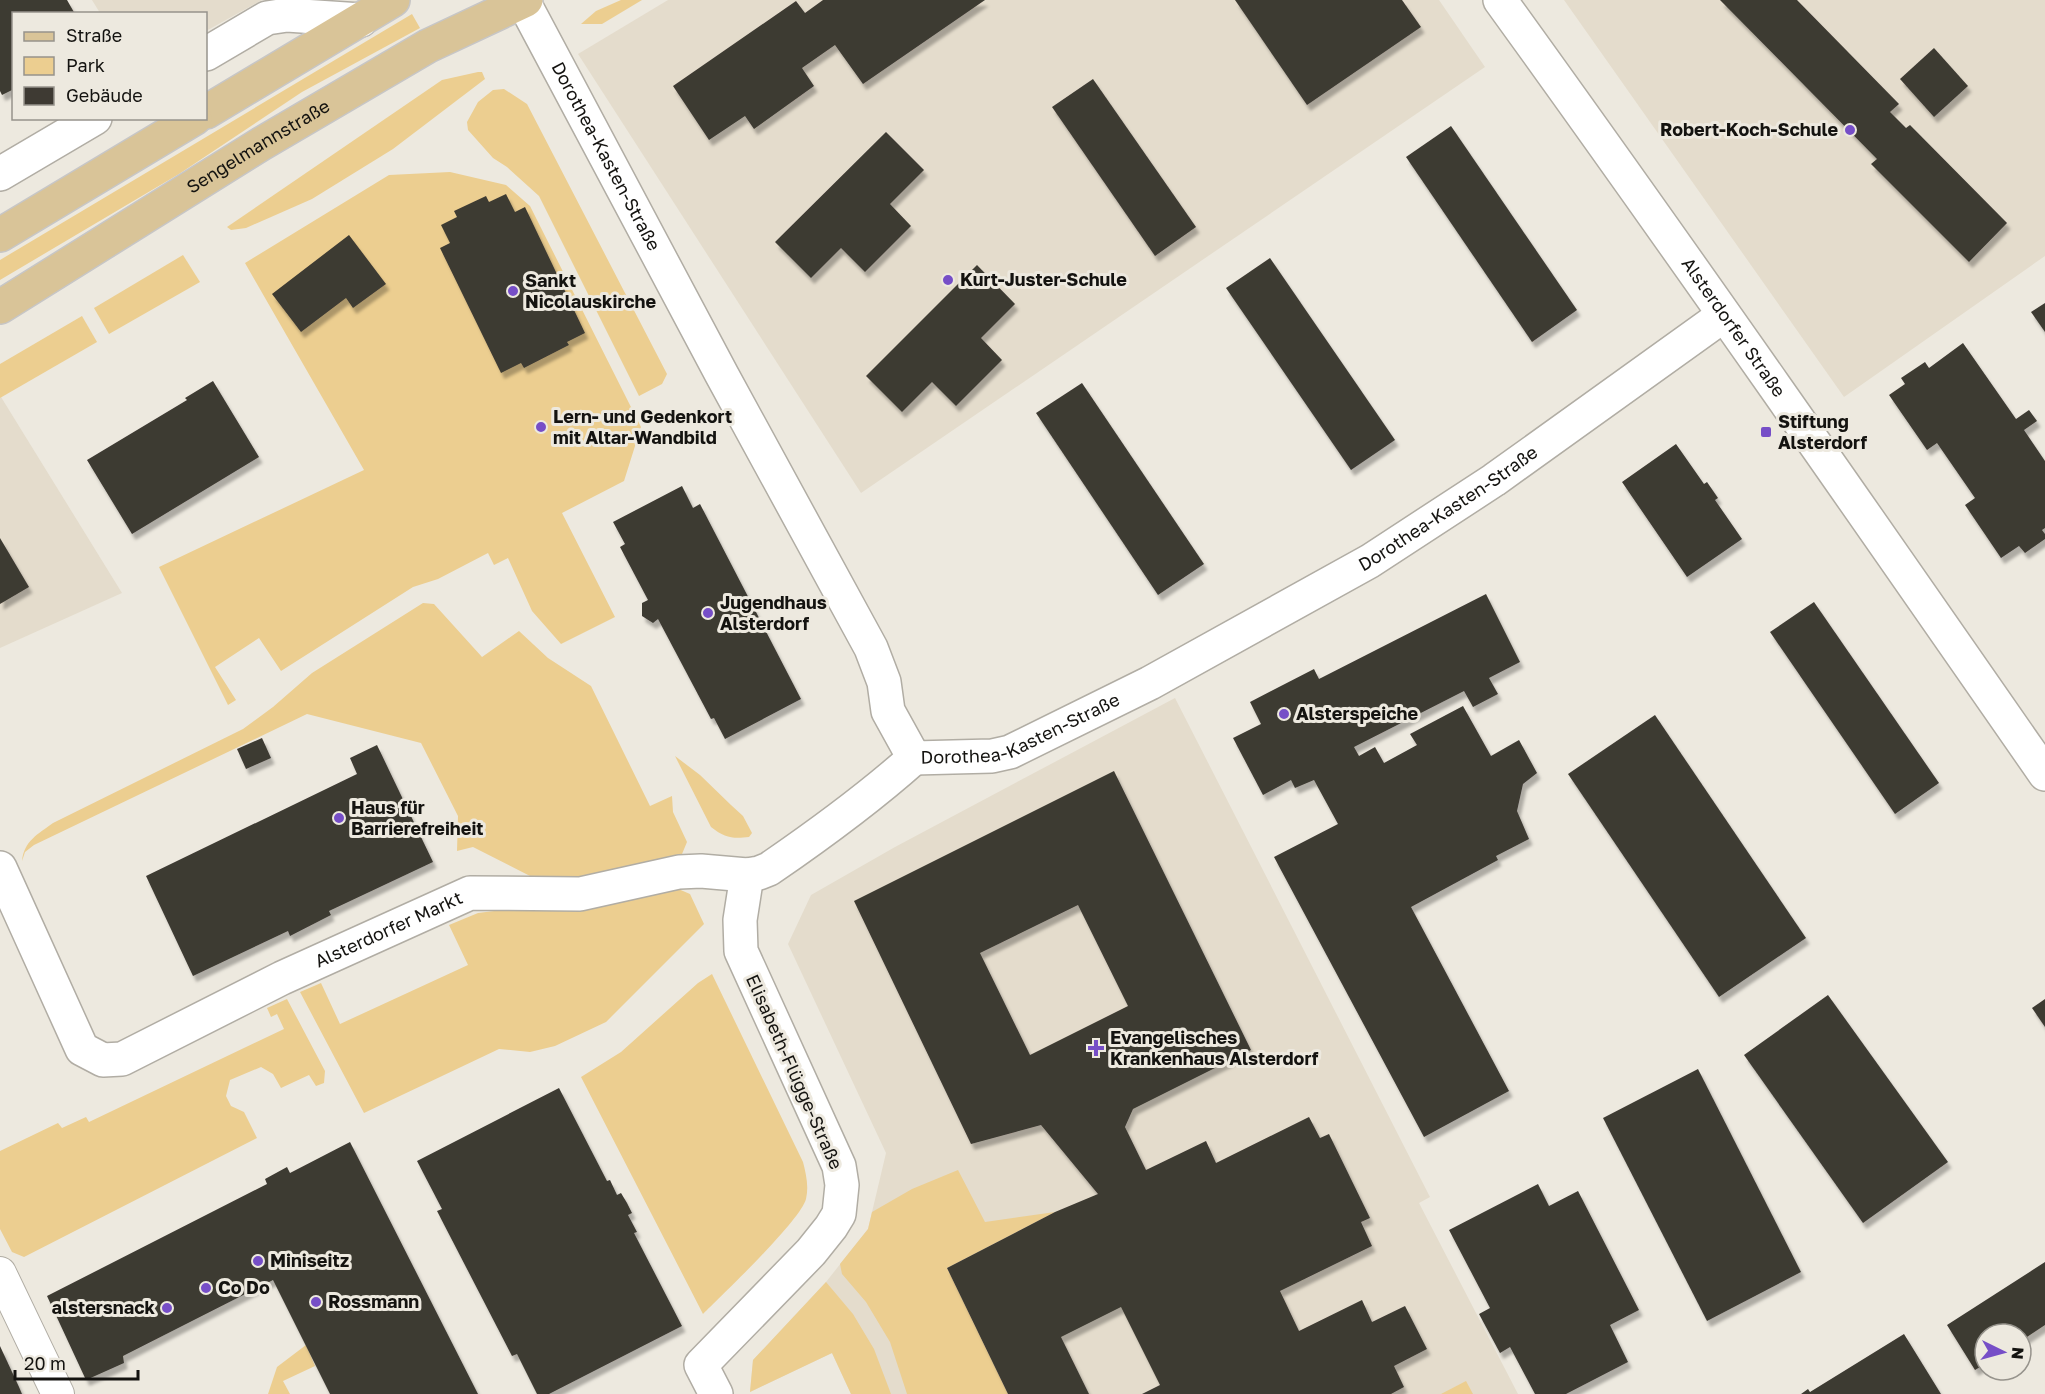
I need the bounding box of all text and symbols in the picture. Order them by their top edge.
legend [12,12,207,120]
text: Straße [66,24,122,46]
text: Park [66,54,105,76]
street label: Dorothea-Kasten-Straße [547,58,666,254]
text: Gebäude [66,84,143,106]
street label: Sengelmannstraße [182,94,333,198]
place label: Robert-Koch-Schule [1660,118,1838,140]
marker: Robert-Koch-Schule [1843,123,1857,137]
street label: Alsterdorfer Straße [1677,253,1791,401]
place label: Kurt-Juster-Schule [960,268,1127,290]
place label: Sankt Nicolauskirche [525,269,656,312]
marker: Kurt-Juster-Schule [941,273,955,287]
marker: Sankt Nicolauskirche [506,284,520,298]
place label: Lern- und Gedenkort mit Altar-Wandbild [553,405,732,448]
place label: Stiftung Alsterdorf [1778,410,1867,453]
marker: Lern- und Gedenkort mit Altar-Wandbild [534,420,548,434]
marker: Stiftung Alsterdorf [1759,425,1773,439]
street label: Dorothea-Kasten-Straße [1354,440,1541,575]
place label: Jugendhaus Alsterdorf [720,591,827,634]
marker: Jugendhaus Alsterdorf [701,606,715,620]
street label: Dorothea-Kasten-Straße [920,688,1123,768]
place label: Alsterspeiche [1296,702,1418,724]
marker: Alsterspeiche [1277,707,1291,721]
place label: Haus für Barrierefreiheit [351,796,484,839]
marker: Haus für Barrierefreiheit [332,811,346,825]
street label: Alsterdorfer Markt [311,886,466,972]
street label: Elisabeth-Flügge-Straße [742,971,848,1172]
place label: Evangelisches Krankenhaus Alsterdorf [1110,1026,1319,1069]
marker: Evangelisches Krankenhaus Alsterdorf [1087,1039,1105,1057]
place label: Miniseitz [270,1249,349,1271]
marker: Miniseitz [251,1254,265,1268]
place label: Co Do [218,1276,270,1298]
marker: Co Do [199,1281,213,1295]
place label: Rossmann [328,1290,419,1312]
marker: Rossmann [309,1295,323,1309]
place label: alstersnack [52,1296,156,1318]
marker: alstersnack [160,1301,174,1315]
north arrow [1973,1322,2033,1382]
scale bar [15,1343,138,1381]
text: N [2007,1346,2028,1360]
text: 20 m [24,1352,66,1374]

